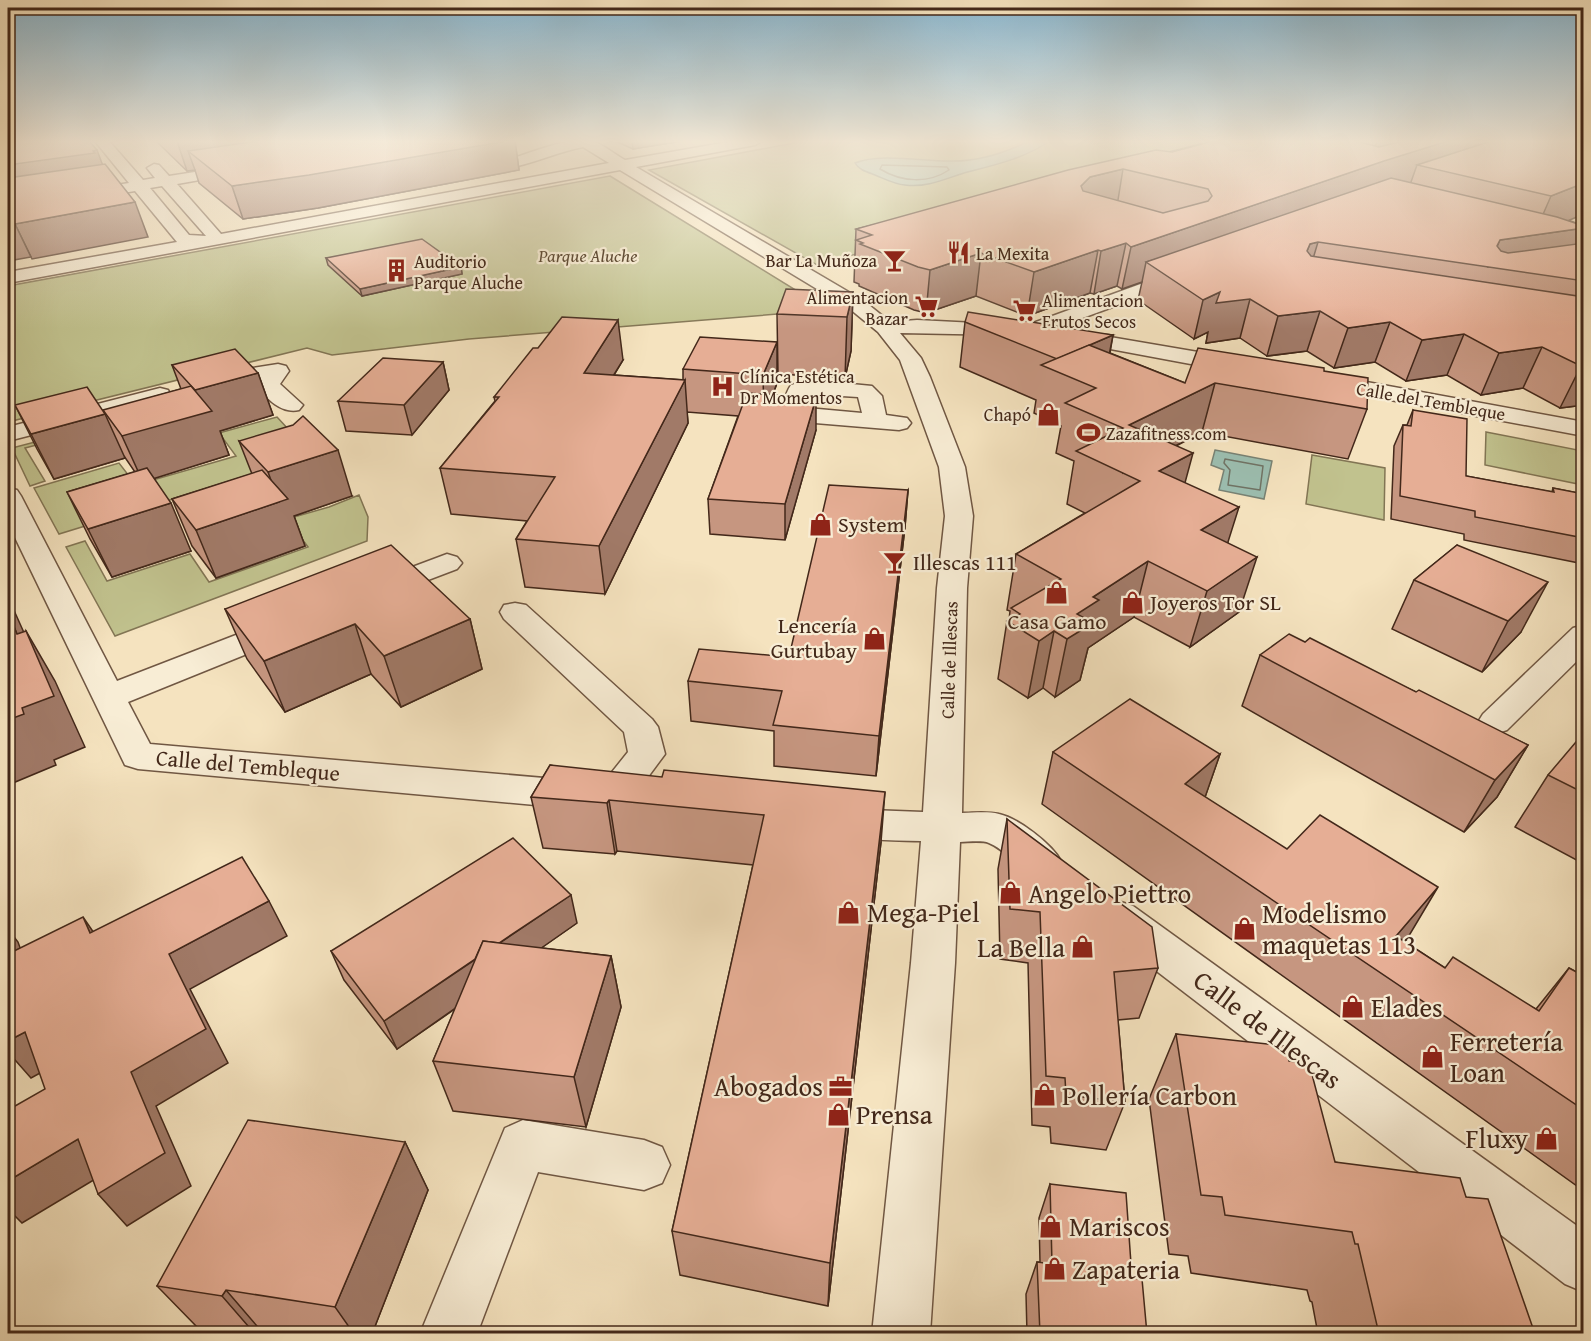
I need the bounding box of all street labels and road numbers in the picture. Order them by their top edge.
street label: Calle del Tembleque [1354,375,1508,427]
street label: Calle de Illescas [933,601,965,719]
street label: Calle del Tembleque [155,741,341,789]
street label: Calle de Illescas [1185,960,1351,1098]

